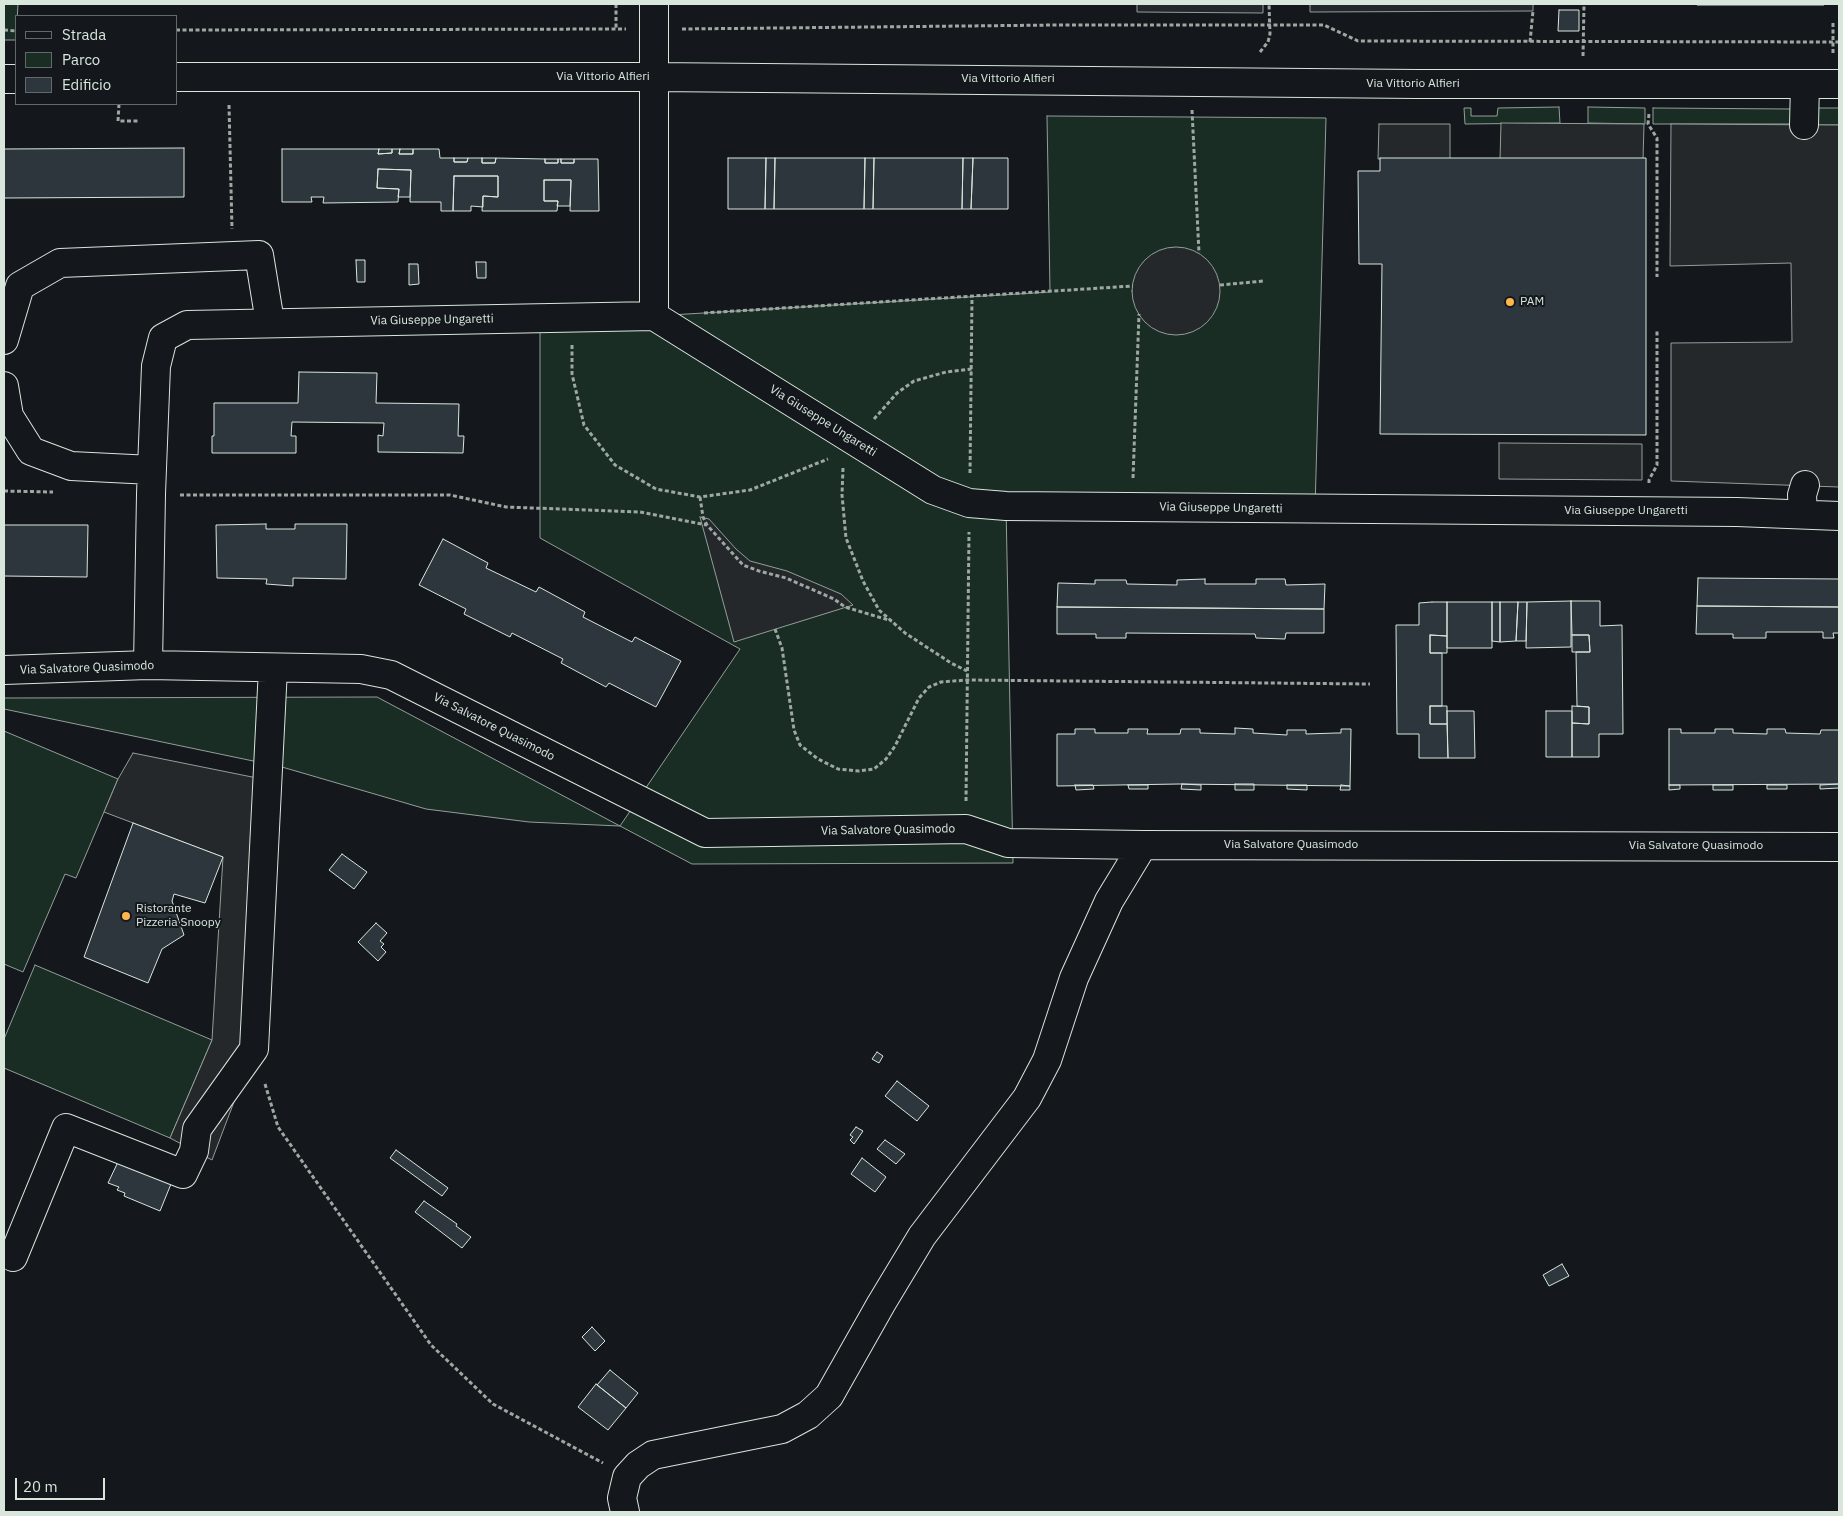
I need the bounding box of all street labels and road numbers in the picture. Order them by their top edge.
street label: Via Vittorio Alfieri [556,70,650,84]
street label: Via Vittorio Alfieri [961,72,1055,86]
street label: Via Vittorio Alfieri [1366,77,1460,91]
street label: Via Giuseppe Ungaretti [370,312,494,328]
street label: Via Giuseppe Ungaretti [767,382,879,460]
street label: Via Giuseppe Ungaretti [1159,500,1283,516]
street label: Via Giuseppe Ungaretti [1564,504,1688,518]
street label: Via Salvatore Quasimodo [20,658,154,678]
street label: Via Salvatore Quasimodo [431,690,557,764]
street label: Via Salvatore Quasimodo [821,822,955,838]
street label: Via Salvatore Quasimodo [1224,838,1358,852]
street label: Via Salvatore Quasimodo [1629,839,1763,853]

